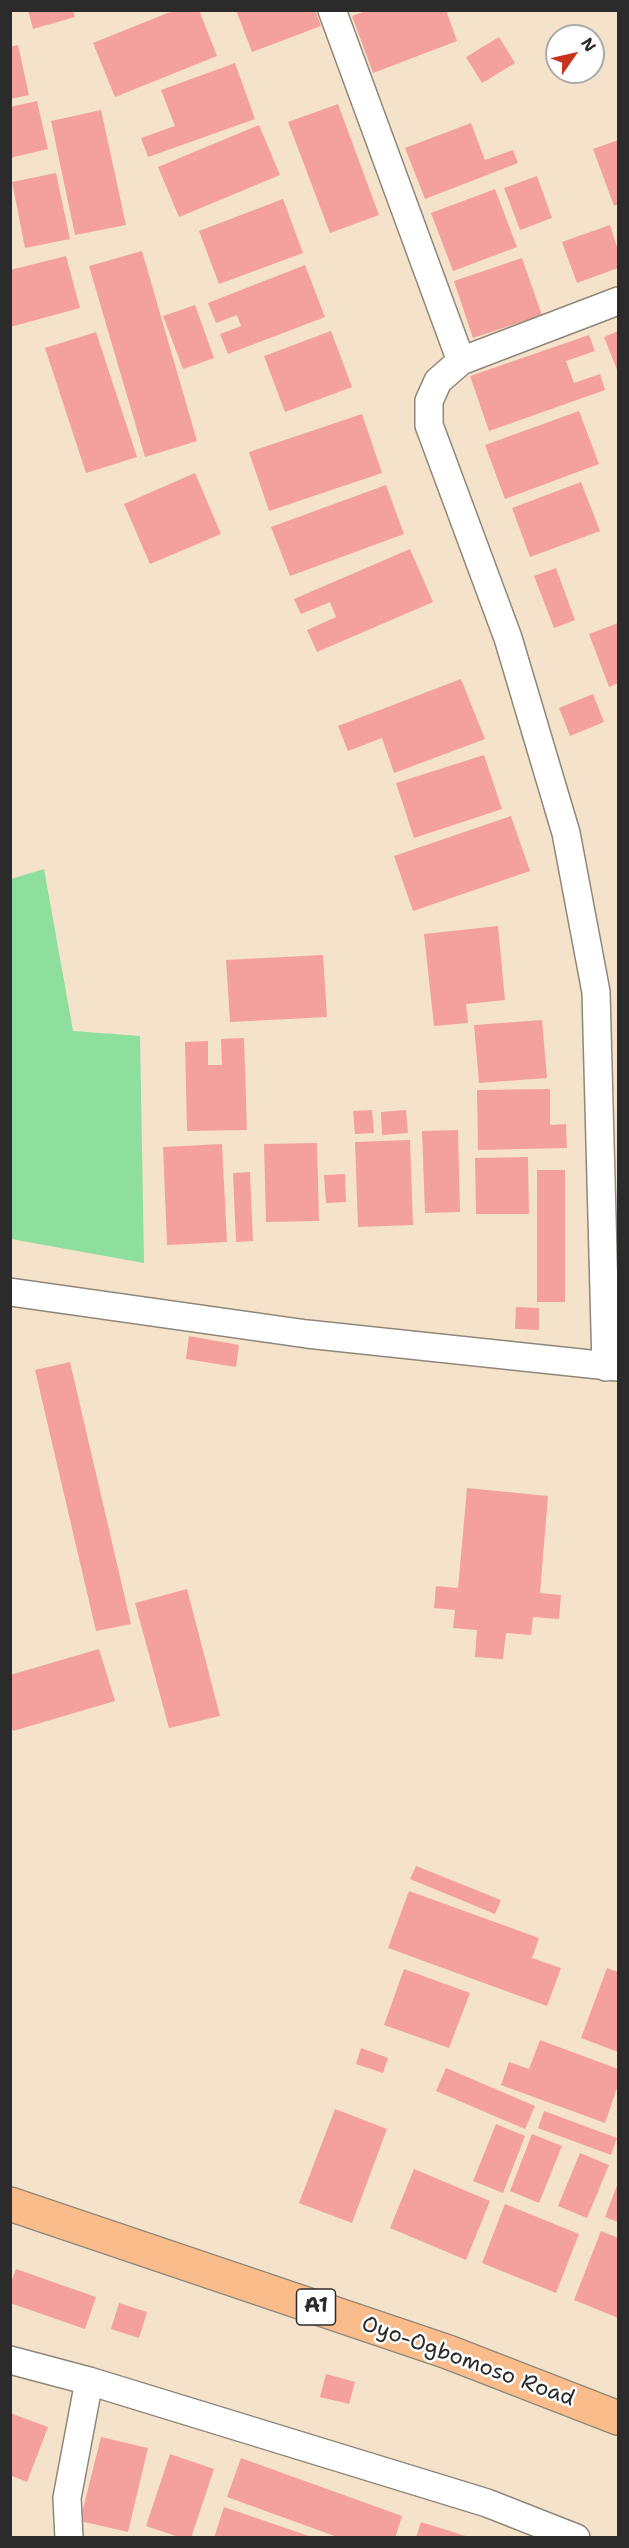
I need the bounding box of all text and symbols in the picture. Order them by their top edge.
north arrow [545,24,605,84]
text: N [576,34,601,56]
road number: A1 [296,2289,336,2325]
street label: Oyo-Ogbomoso Road [358,2311,578,2413]

